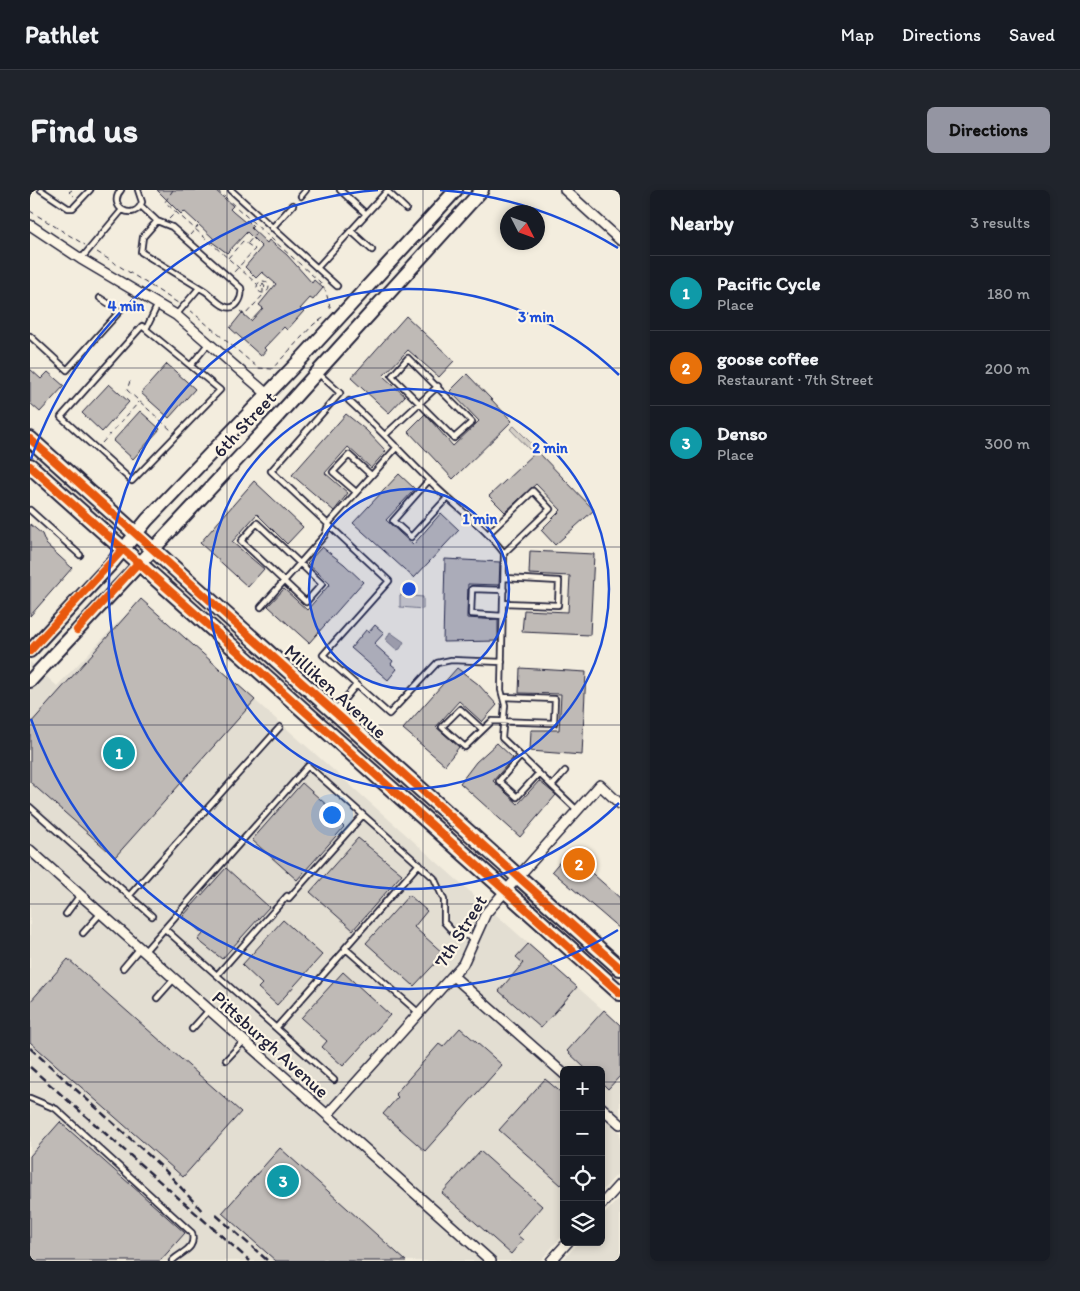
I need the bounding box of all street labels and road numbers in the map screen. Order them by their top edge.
street label: 6th Street [208,387,281,462]
street label: Milliken Avenue [280,639,392,743]
street label: 7th Street [429,891,492,972]
street label: Pittsburgh Avenue [207,986,334,1103]

